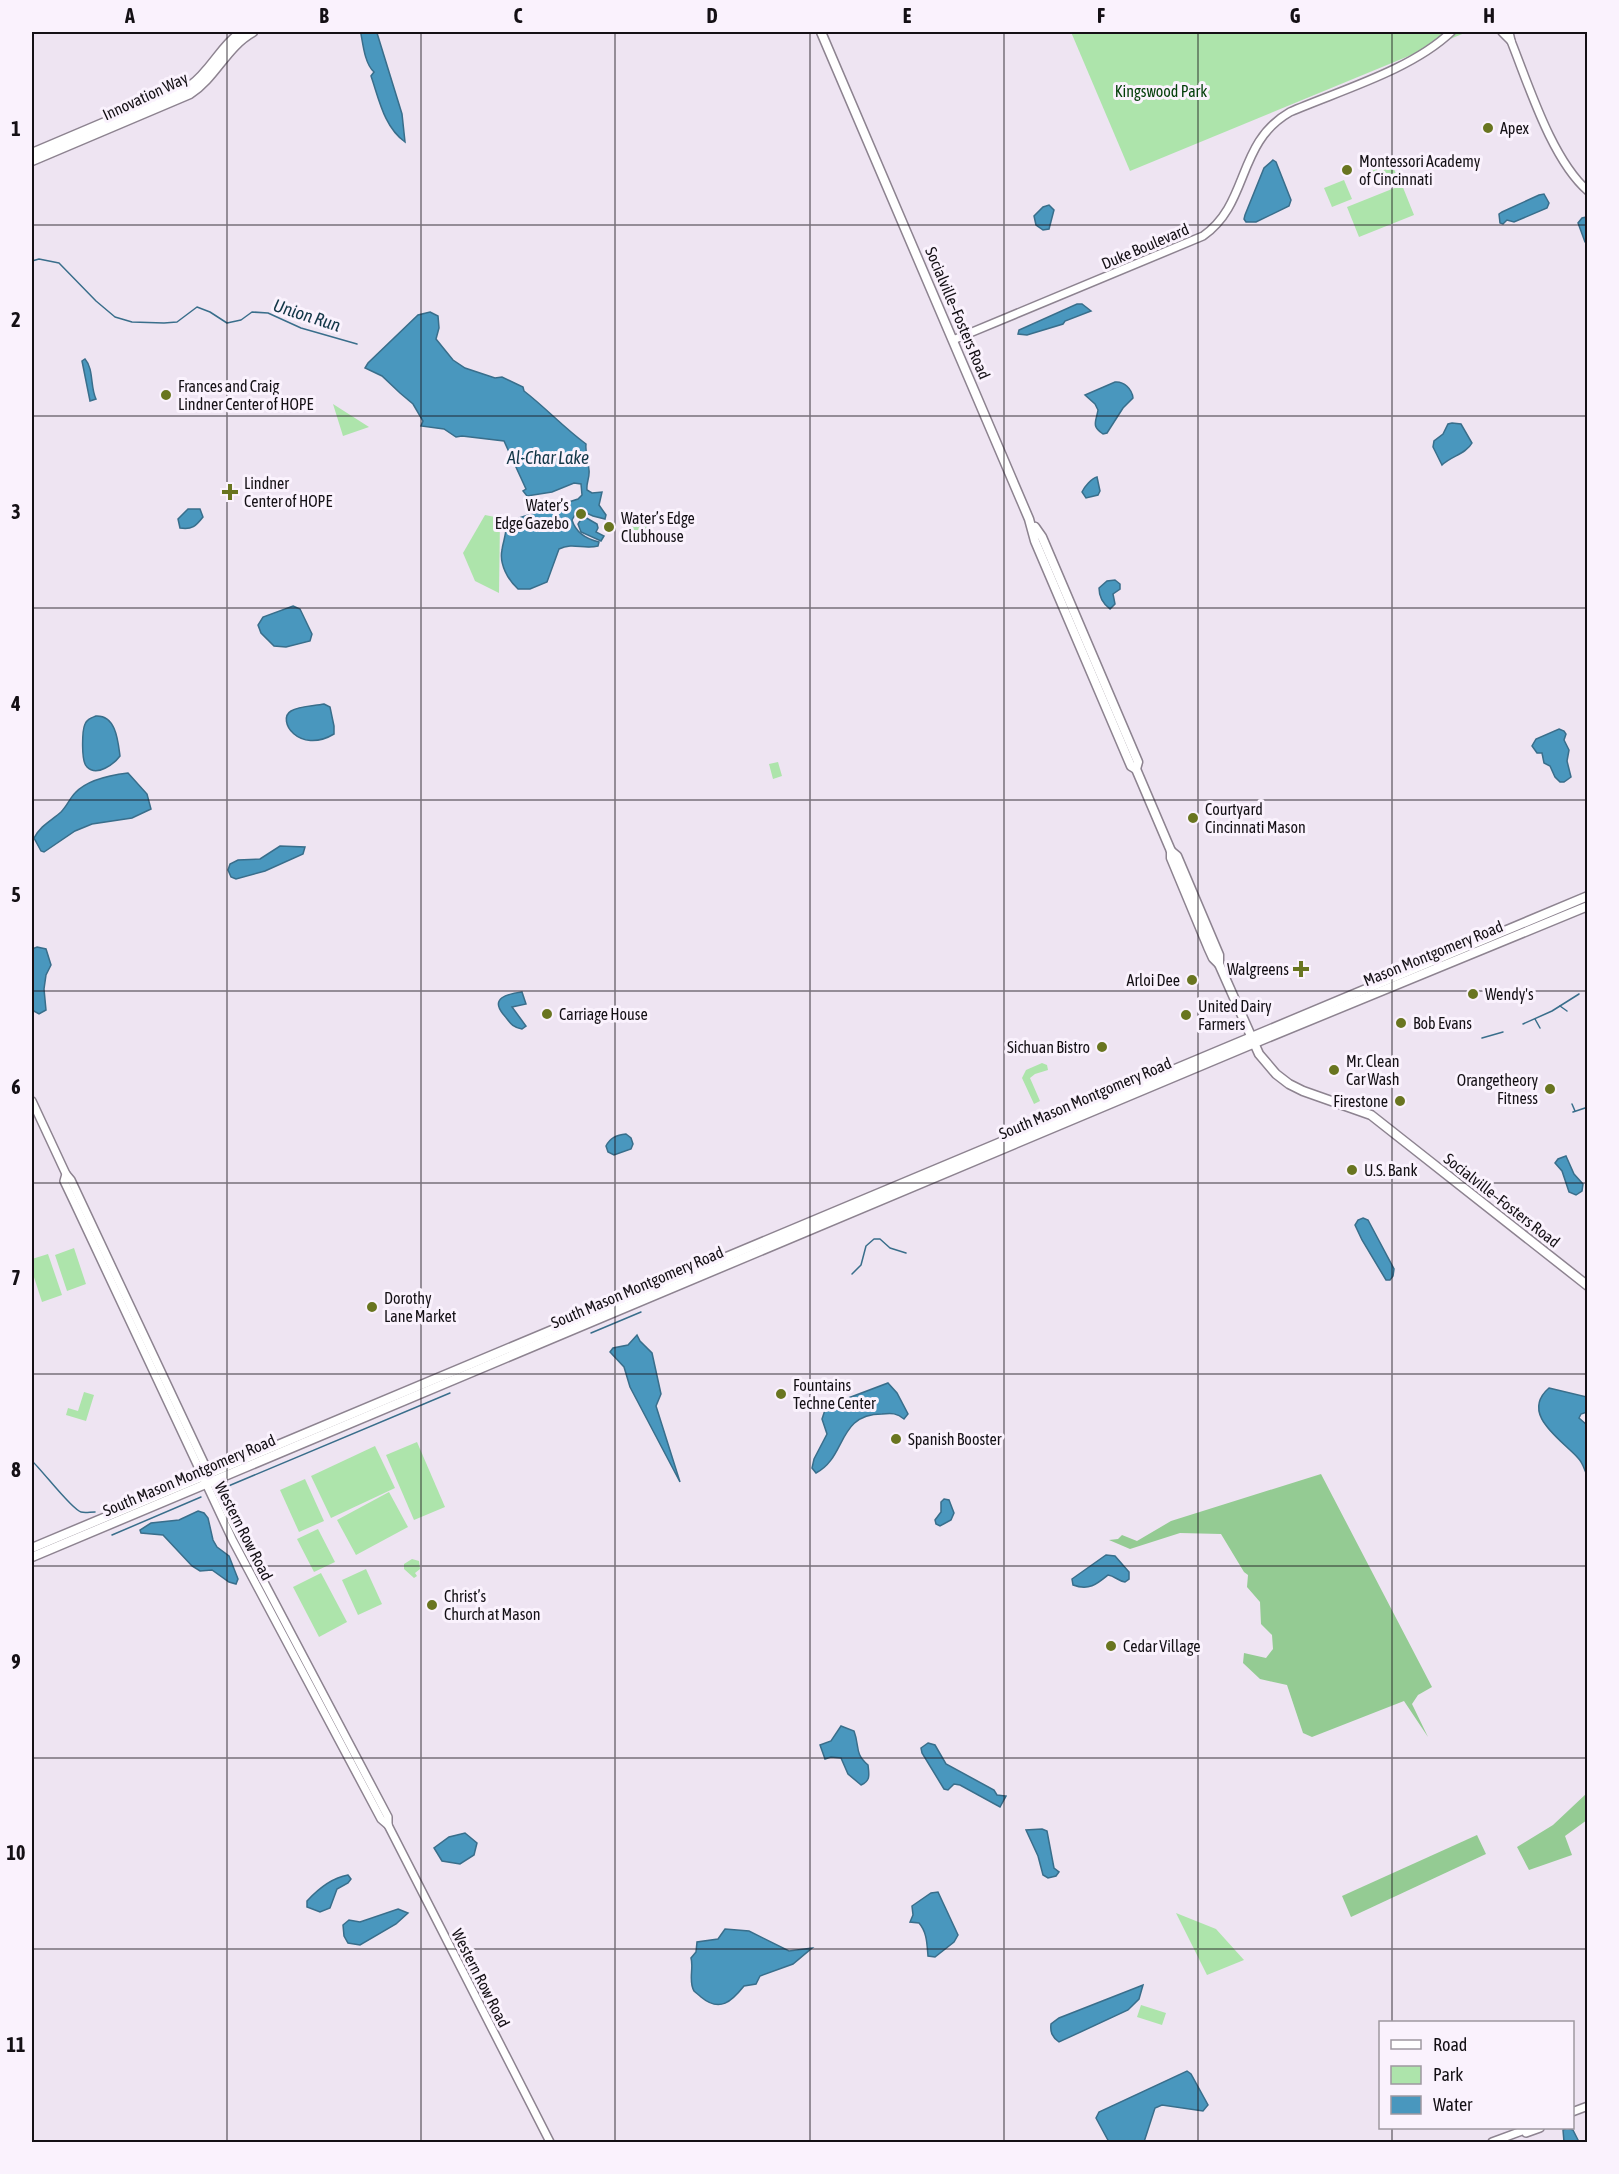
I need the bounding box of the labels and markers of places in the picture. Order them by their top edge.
place label: Apex [1500,119,1530,138]
marker: Apex [1481,121,1495,135]
place label: Montessori Academy of Cincinnati [1359,152,1481,188]
marker: Montessori Academy of Cincinnati [1340,163,1354,177]
place label: Frances and Craig Lindner Center of HOPE [178,377,314,413]
marker: Frances and Craig Lindner Center of HOPE [159,388,173,402]
place label: Lindner Center of HOPE [244,474,332,510]
marker: Lindner Center of HOPE [221,483,239,501]
place label: Water’s Edge Gazebo [495,496,569,533]
marker: Water’s Edge Gazebo [574,507,588,521]
place label: Water’s Edge Clubhouse [621,509,695,545]
marker: Water’s Edge Clubhouse [602,520,616,534]
place label: Courtyard Cincinnati Mason [1205,800,1306,836]
marker: Courtyard Cincinnati Mason [1186,811,1200,825]
place label: Walgreens [1227,960,1289,979]
marker: Walgreens [1294,962,1308,976]
place label: Arloi Dee [1127,971,1180,989]
marker: Arloi Dee [1185,973,1199,987]
place label: Wendy's [1485,985,1534,1004]
marker: Wendy's [1466,987,1480,1001]
place label: United Dairy Farmers [1198,997,1272,1033]
place label: Carriage House [559,1005,648,1024]
marker: Carriage House [540,1007,554,1021]
marker: United Dairy Farmers [1179,1008,1193,1022]
place label: Bob Evans [1413,1014,1472,1032]
marker: Bob Evans [1394,1016,1408,1030]
place label: Sichuan Bistro [1007,1038,1090,1056]
marker: Sichuan Bistro [1095,1040,1109,1054]
place label: Mr. Clean Car Wash [1346,1052,1400,1088]
marker: Mr. Clean Car Wash [1327,1063,1341,1077]
place label: Orangetheory Fitness [1457,1071,1538,1107]
marker: Orangetheory Fitness [1543,1082,1557,1096]
place label: Firestone [1333,1092,1388,1110]
marker: Firestone [1393,1094,1407,1108]
place label: U.S. Bank [1364,1161,1418,1179]
marker: U.S. Bank [1345,1163,1359,1177]
place label: Dorothy Lane Market [384,1289,457,1325]
marker: Dorothy Lane Market [365,1300,379,1314]
place label: Fountains Techne Center [793,1376,876,1412]
marker: Fountains Techne Center [774,1387,788,1401]
place label: Spanish Booster [908,1430,1002,1449]
marker: Spanish Booster [889,1432,903,1446]
place label: Christ’s Church at Mason [444,1587,541,1623]
marker: Christ’s Church at Mason [425,1598,439,1612]
place label: Cedar Village [1123,1637,1201,1656]
marker: Cedar Village [1104,1639,1118,1653]

